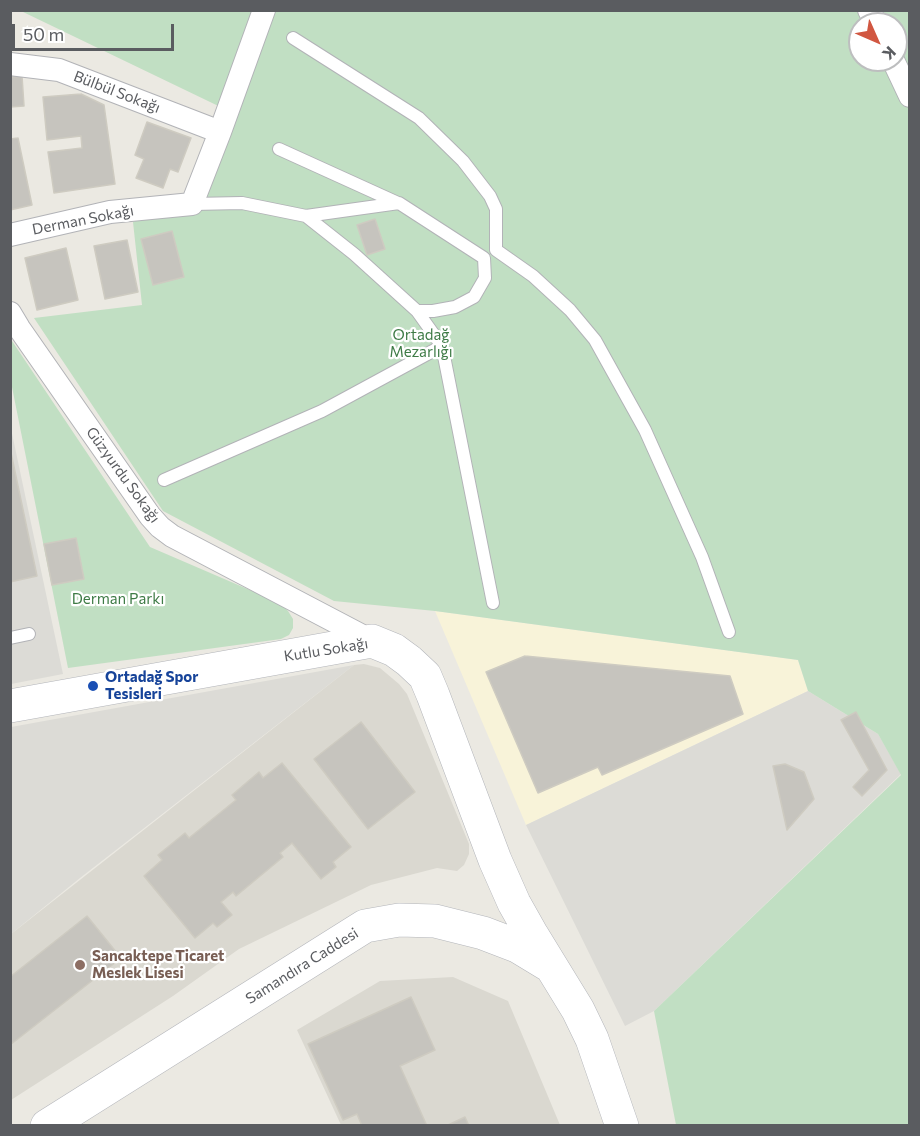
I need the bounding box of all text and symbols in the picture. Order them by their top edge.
scale bar [15,12,177,50]
north arrow [848,12,908,72]
text: 50 m [23,23,64,45]
text: K [879,43,900,64]
street label: Bülbül Sokağı [71,67,163,117]
street label: Derman Sokağı [31,201,135,239]
park label: Ortadağ Mezarlığı [389,326,453,361]
street label: Güzyurdu Sokağı [82,423,164,527]
park label: Derman Parkı [72,590,164,608]
street label: Kutlu Sokağı [283,634,369,666]
place label: Ortadağ Spor Tesisleri [105,668,198,703]
marker: Ortadağ Spor Tesisleri [86,679,100,693]
street label: Samandıra Caddesi [242,924,362,1008]
place label: Sancaktepe Ticaret Meslek Lisesi [92,947,224,982]
marker: Sancaktepe Ticaret Meslek Lisesi [73,958,87,972]

